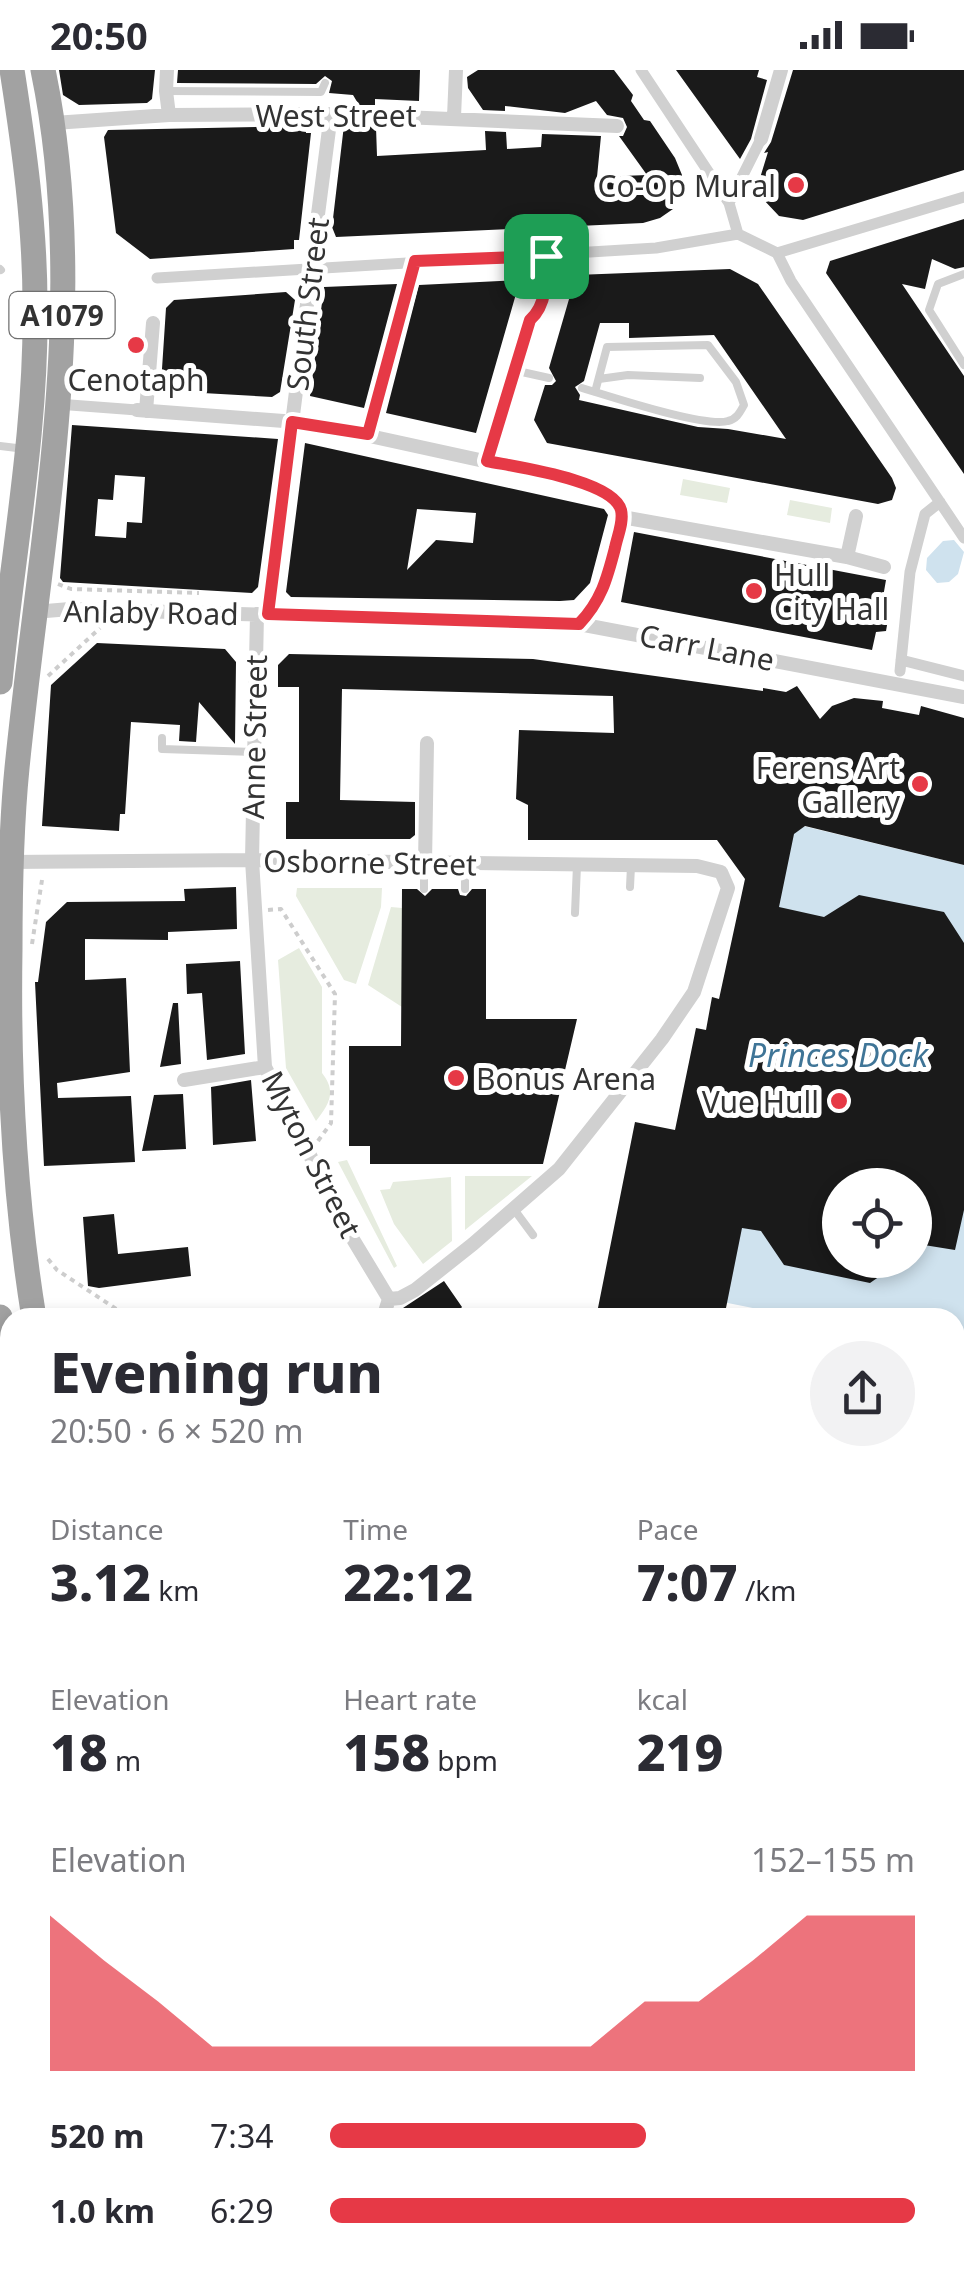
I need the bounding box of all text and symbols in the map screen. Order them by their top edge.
text: 20:50 [50,9,148,61]
street label: West Street [256,95,417,136]
place label: Co-Op Mural [597,165,776,206]
marker: Co-Op Mural [785,174,807,196]
pin [504,214,589,299]
street label: South Street [276,215,338,393]
icon: arrive [519,229,574,284]
road number: A1079 [10,292,114,338]
marker: Cenotaph [125,334,147,356]
place label: Cenotaph [67,359,205,400]
place label: Hull City Hall [774,554,889,629]
marker: Hull City Hall [743,580,765,602]
street label: Anlaby Road [63,590,239,634]
street label: Carr Lane [636,614,778,680]
street label: Anne Street [232,654,276,820]
place label: Ferens Art Gallery [756,747,901,822]
marker: Ferens Art Gallery [909,773,931,795]
street label: Osborne Street [263,840,477,884]
water label: Princes Dock [748,1033,929,1076]
place label: Bonus Arena [476,1058,656,1099]
street label: Myton Street [253,1064,372,1244]
marker: Bonus Arena [445,1067,467,1089]
place label: Vue Hull [702,1081,819,1122]
marker: Vue Hull [828,1090,850,1112]
map controls [822,1168,932,1278]
button: locate [822,1168,932,1278]
text: Evening run [50,1334,383,1409]
button: share [810,1341,915,1446]
text: 20:50 · 6 × 520 m [50,1409,303,1452]
text: Distance [50,1510,163,1548]
text: Time [343,1510,408,1548]
text: Pace [637,1510,699,1548]
text: 3.12 [50,1548,151,1616]
text: 22:12 [343,1548,473,1616]
text: 7:07 [637,1548,738,1616]
text: km [151,1571,199,1609]
text: /km [738,1571,796,1609]
text: Elevation [50,1680,170,1718]
text: Heart rate [343,1680,477,1718]
text: kcal [637,1680,688,1718]
text: 18 [50,1718,108,1786]
text: 158 [343,1718,430,1786]
text: 219 [637,1718,723,1786]
text: m [108,1741,141,1779]
text: bpm [430,1741,498,1779]
text: Elevation [50,1838,187,1881]
text: 152–155 m [751,1838,915,1881]
text: 520 m [50,2114,144,2157]
text: 7:34 [210,2114,274,2157]
text: 1.0 km [50,2189,155,2232]
text: 6:29 [210,2189,274,2232]

